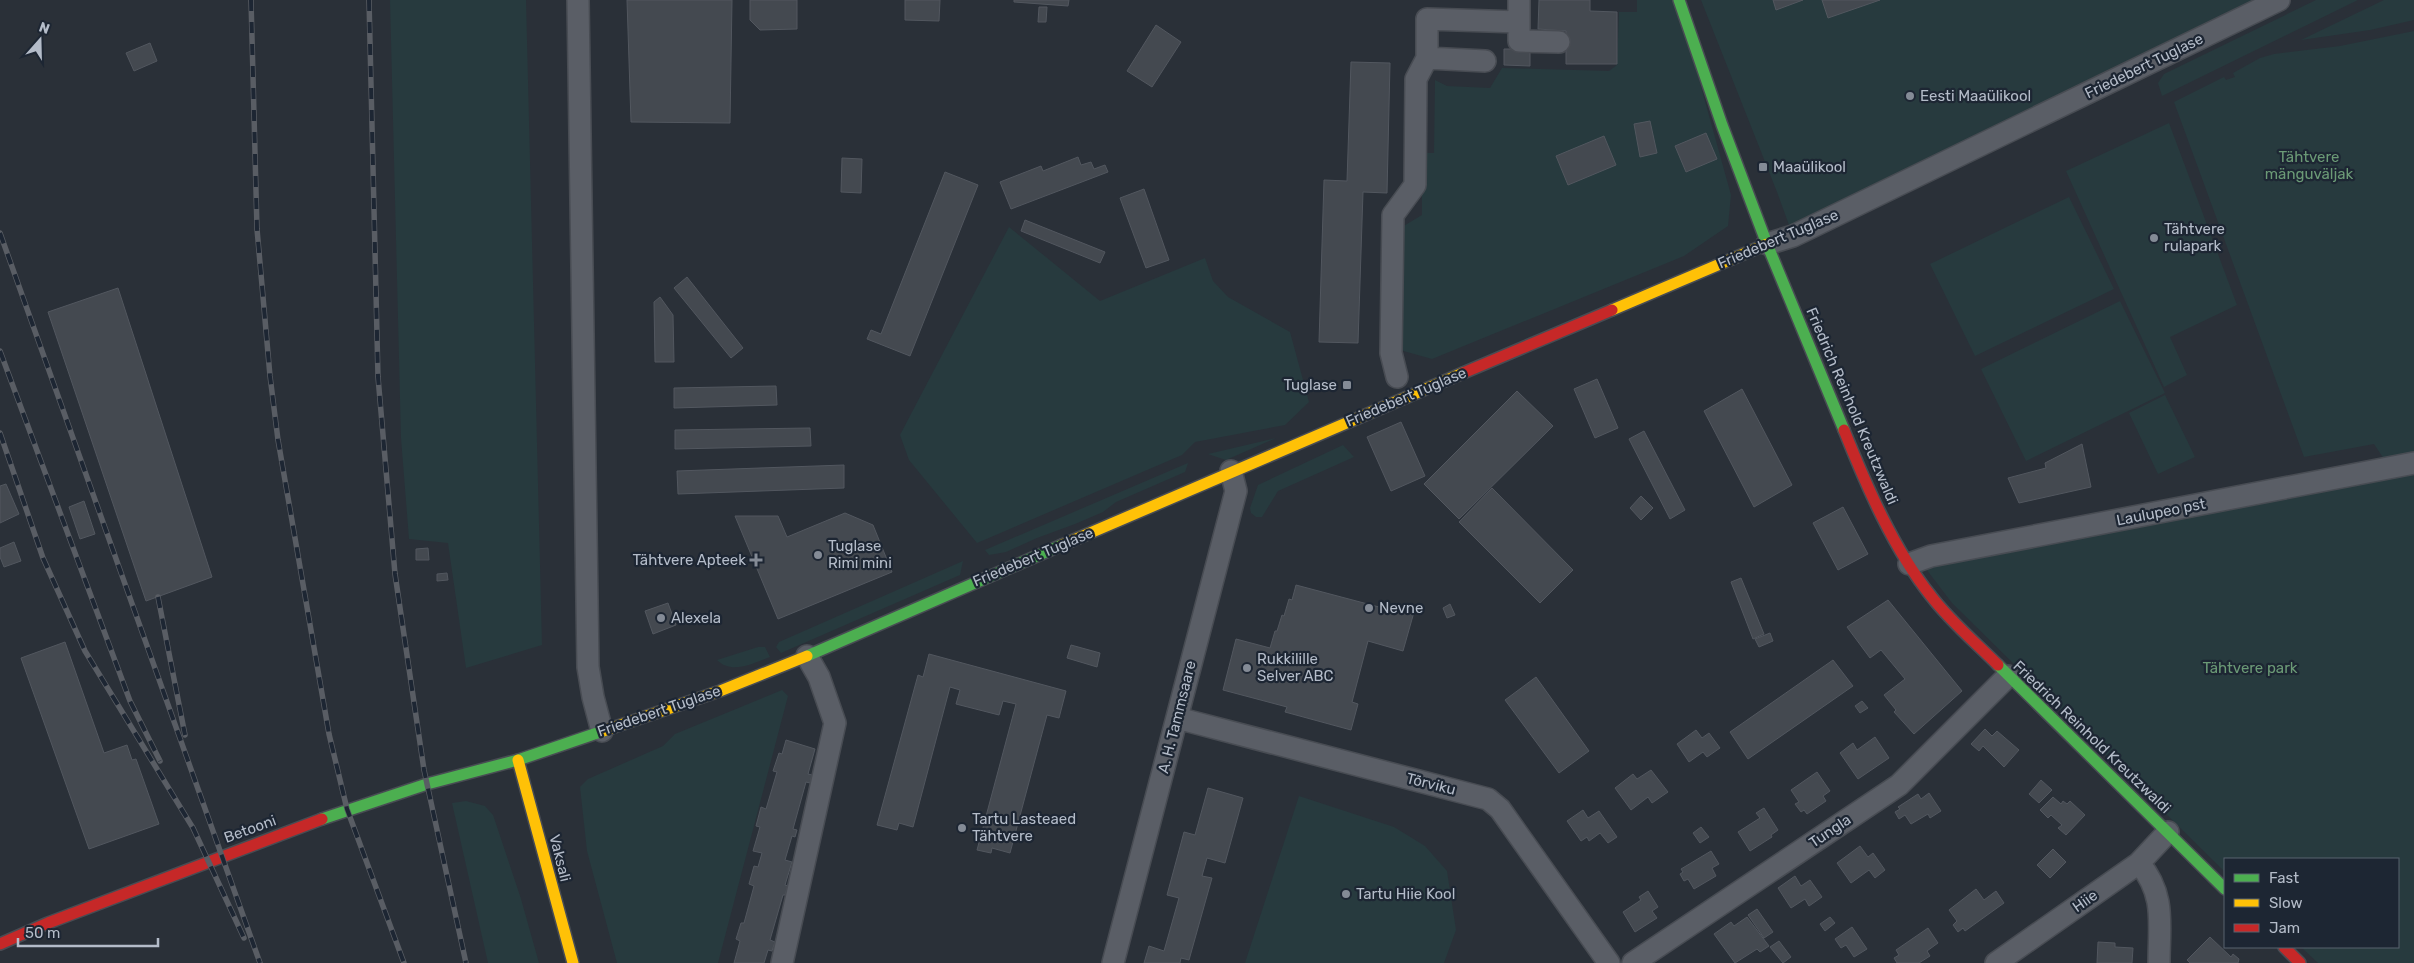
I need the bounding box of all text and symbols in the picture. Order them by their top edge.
north arrow [15,15,65,65]
text: N [37,19,52,38]
street label: Friedebert Tuglase [2082,30,2206,102]
place label: Eesti Maaülikool [1920,87,2031,105]
marker: Eesti Maaülikool [1904,90,1916,102]
park label: Tähtvere mänguväljak [2265,148,2353,183]
place label: Maaülikool [1773,158,1846,176]
marker: Maaülikool [1757,161,1769,173]
street label: Friedebert Tuglase [1715,205,1841,273]
place label: Tähtvere rulapark [2164,220,2225,255]
marker: Tähtvere rulapark [2148,232,2160,244]
street label: Friedrich Reinhold Kreutzwaldi [1802,305,1902,507]
street label: Friedebert Tuglase [1343,363,1469,431]
place label: Tuglase [1284,376,1337,394]
marker: Tuglase [1341,379,1353,391]
street label: Laulupeo pst [2115,495,2207,529]
street label: Friedebert Tuglase [970,523,1096,591]
place label: Tuglase Rimi mini [828,537,892,572]
marker: Tuglase Rimi mini [812,549,824,561]
place label: Tähtvere Apteek [633,551,746,569]
marker: Tähtvere Apteek [750,554,762,566]
place label: Nevne [1379,599,1423,617]
marker: Nevne [1363,602,1375,614]
place label: Alexela [671,609,721,627]
marker: Alexela [655,612,667,624]
place label: Rukkilille Selver ABC [1257,650,1334,685]
street label: Friedrich Reinhold Kreutzwaldi [2009,657,2175,817]
street label: A. H. Tammsaare [1154,659,1200,775]
park label: Tähtvere park [2202,659,2298,677]
marker: Rukkilille Selver ABC [1241,662,1253,674]
street label: Friedebert Tuglase [595,681,723,741]
street label: Tõrviku [1404,769,1458,799]
place label: Tartu Lasteaed Tähtvere [972,810,1076,845]
street label: Betooni [221,811,279,847]
street label: Tungla [1806,811,1854,851]
marker: Tartu Lasteaed Tähtvere [956,822,968,834]
street label: Vaksali [545,833,575,883]
legend [2224,858,2399,948]
text: Fast [2269,869,2299,887]
place label: Tartu Hiie Kool [1356,885,1455,903]
street label: Hiie [2069,886,2101,916]
marker: Tartu Hiie Kool [1340,888,1352,900]
text: Slow [2269,894,2302,912]
scale bar [18,916,158,948]
text: Jam [2269,919,2300,937]
text: 50 m [25,924,60,942]

